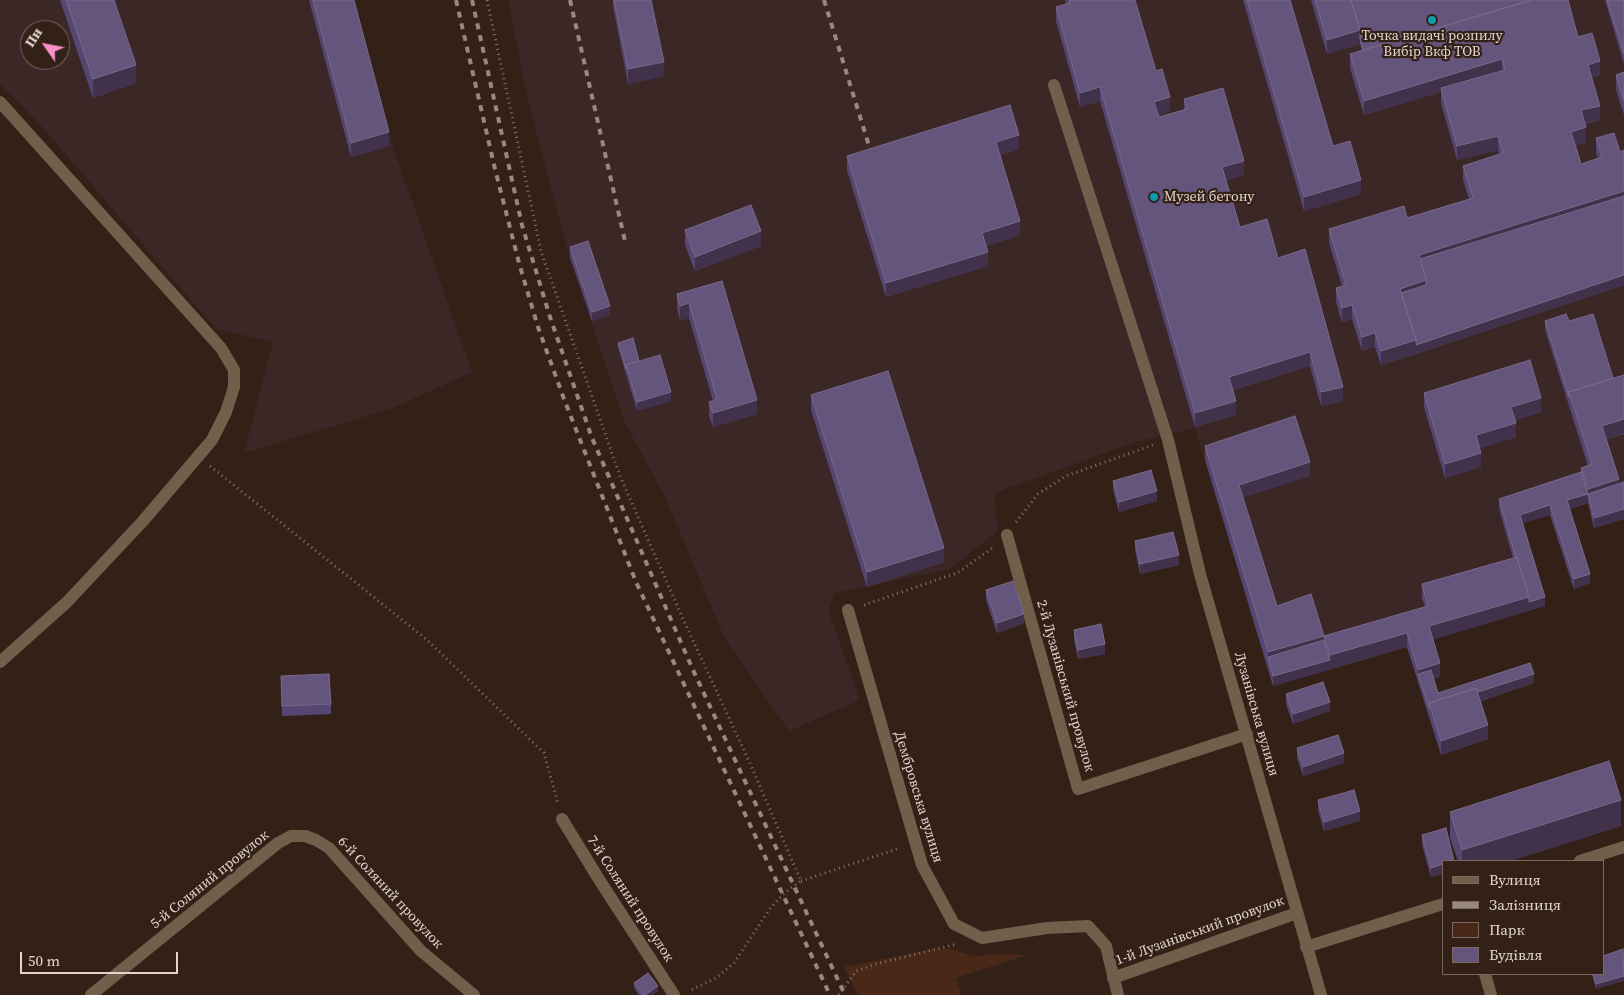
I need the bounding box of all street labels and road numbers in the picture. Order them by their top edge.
street label: 2-й Лузанівський провулок [1032,598,1098,774]
street label: Лузанівська вулиця [1230,650,1282,778]
street label: Дембровська вулиця [890,729,946,865]
street label: 5-й Соляний провулок [148,827,272,933]
street label: 6-й Соляний провулок [334,833,446,953]
street label: 7-й Соляний провулок [583,833,677,965]
street label: 1-й Лузанівський провулок [1114,893,1286,969]

